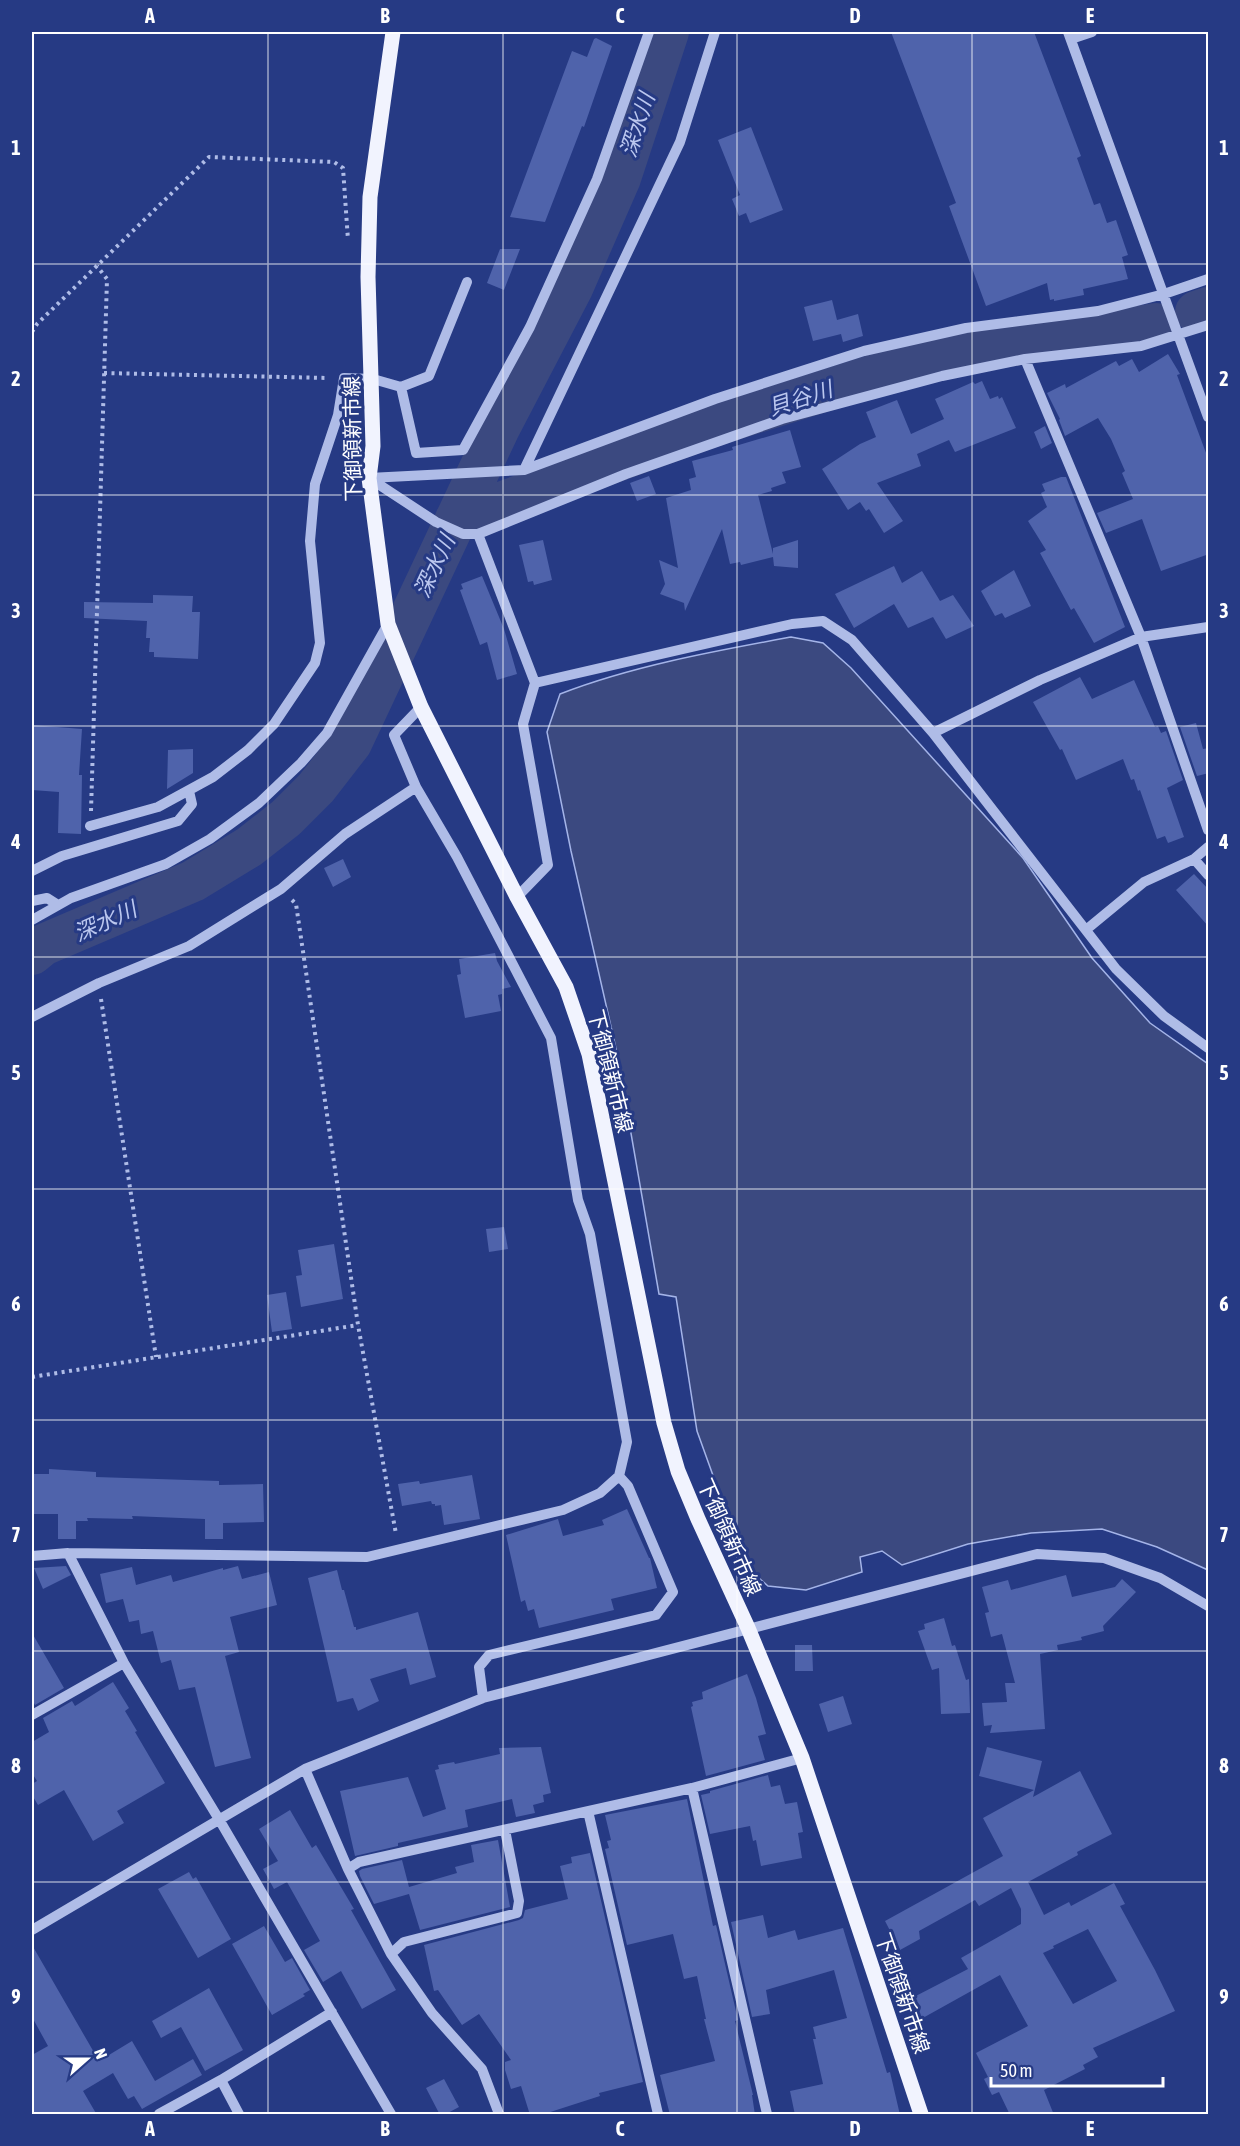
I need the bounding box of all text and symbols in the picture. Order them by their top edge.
text: A [144,4,155,27]
text: B [380,4,390,27]
text: C [616,4,625,27]
text: D [849,4,861,27]
text: E [1086,4,1095,27]
water label: 深水川 [614,88,660,160]
text: 1 [11,136,21,159]
text: 1 [1219,136,1229,159]
text: 2 [11,367,21,390]
text: 2 [1219,367,1229,390]
water label: 貝谷川 [765,375,837,421]
street label: 下御領新市線 [339,376,365,502]
water label: 深水川 [408,529,461,601]
text: 3 [11,599,21,622]
text: 3 [1219,599,1229,622]
text: 4 [10,830,21,853]
text: 4 [1218,830,1229,853]
water label: 深水川 [70,895,142,946]
street label: 下御領新市線 [584,1007,638,1135]
text: 5 [11,1061,21,1084]
text: 5 [1219,1061,1229,1084]
text: 6 [11,1292,21,1315]
text: 6 [1219,1292,1229,1315]
street label: 下御領新市線 [693,1475,767,1599]
text: 7 [11,1523,21,1546]
text: 7 [1219,1523,1229,1546]
text: 8 [11,1754,21,1777]
text: 8 [1219,1754,1229,1777]
street label: 下御領新市線 [871,1930,935,2056]
text: 9 [11,1985,21,2008]
text: 9 [1219,1985,1229,2008]
north arrow [57,2029,117,2089]
text: N [91,2046,111,2061]
scale bar [991,2050,1164,2088]
text: 50 m [1000,2060,1032,2081]
text: A [144,2117,155,2140]
text: B [380,2117,390,2140]
text: C [616,2117,625,2140]
text: D [849,2117,861,2140]
text: E [1086,2117,1095,2140]

